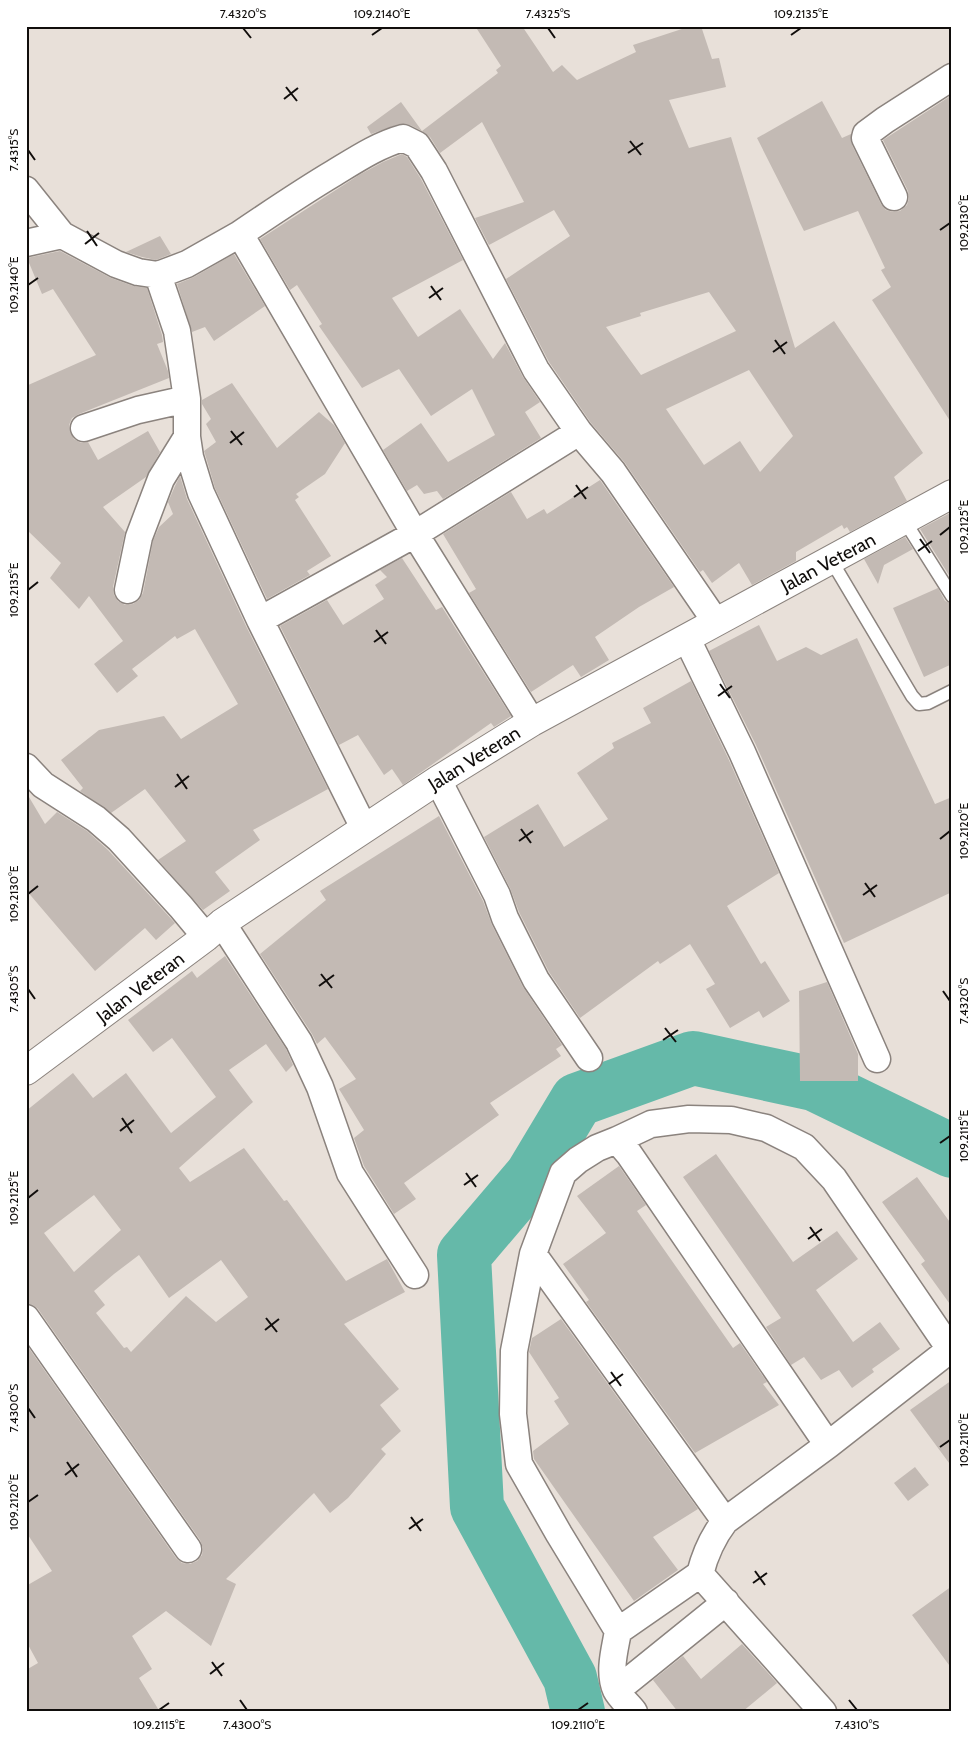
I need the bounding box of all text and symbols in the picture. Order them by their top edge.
text: 7.4320°S [220,6,266,21]
text: 109.2140°E [354,6,411,21]
text: 7.4325°S [526,6,570,21]
text: 109.2135°E [774,6,829,21]
text: 7.4315°S [6,129,21,171]
text: 109.2130°E [956,194,971,251]
text: 109.2140°E [6,256,21,314]
text: 109.2125°E [956,499,971,554]
street label: Jalan Veteran [776,528,880,598]
text: 109.2135°E [6,562,21,617]
street label: Jalan Veteran [423,721,525,796]
text: 109.2120°E [956,802,971,859]
text: 109.2130°E [6,865,21,922]
street label: Jalan Veteran [91,947,189,1029]
text: 7.4305°S [6,966,21,1012]
text: 7.4320°S [956,978,971,1024]
text: 109.2115°E [956,1110,971,1162]
text: 109.2125°E [6,1170,21,1225]
text: 7.4300°S [6,1384,21,1432]
text: 109.2110°E [956,1413,971,1467]
text: 109.2120°E [6,1473,21,1530]
text: 109.2115°E [133,1717,185,1732]
text: 7.4300°S [223,1717,271,1732]
text: 109.2110°E [551,1717,605,1732]
text: 7.4310°S [835,1717,879,1732]

